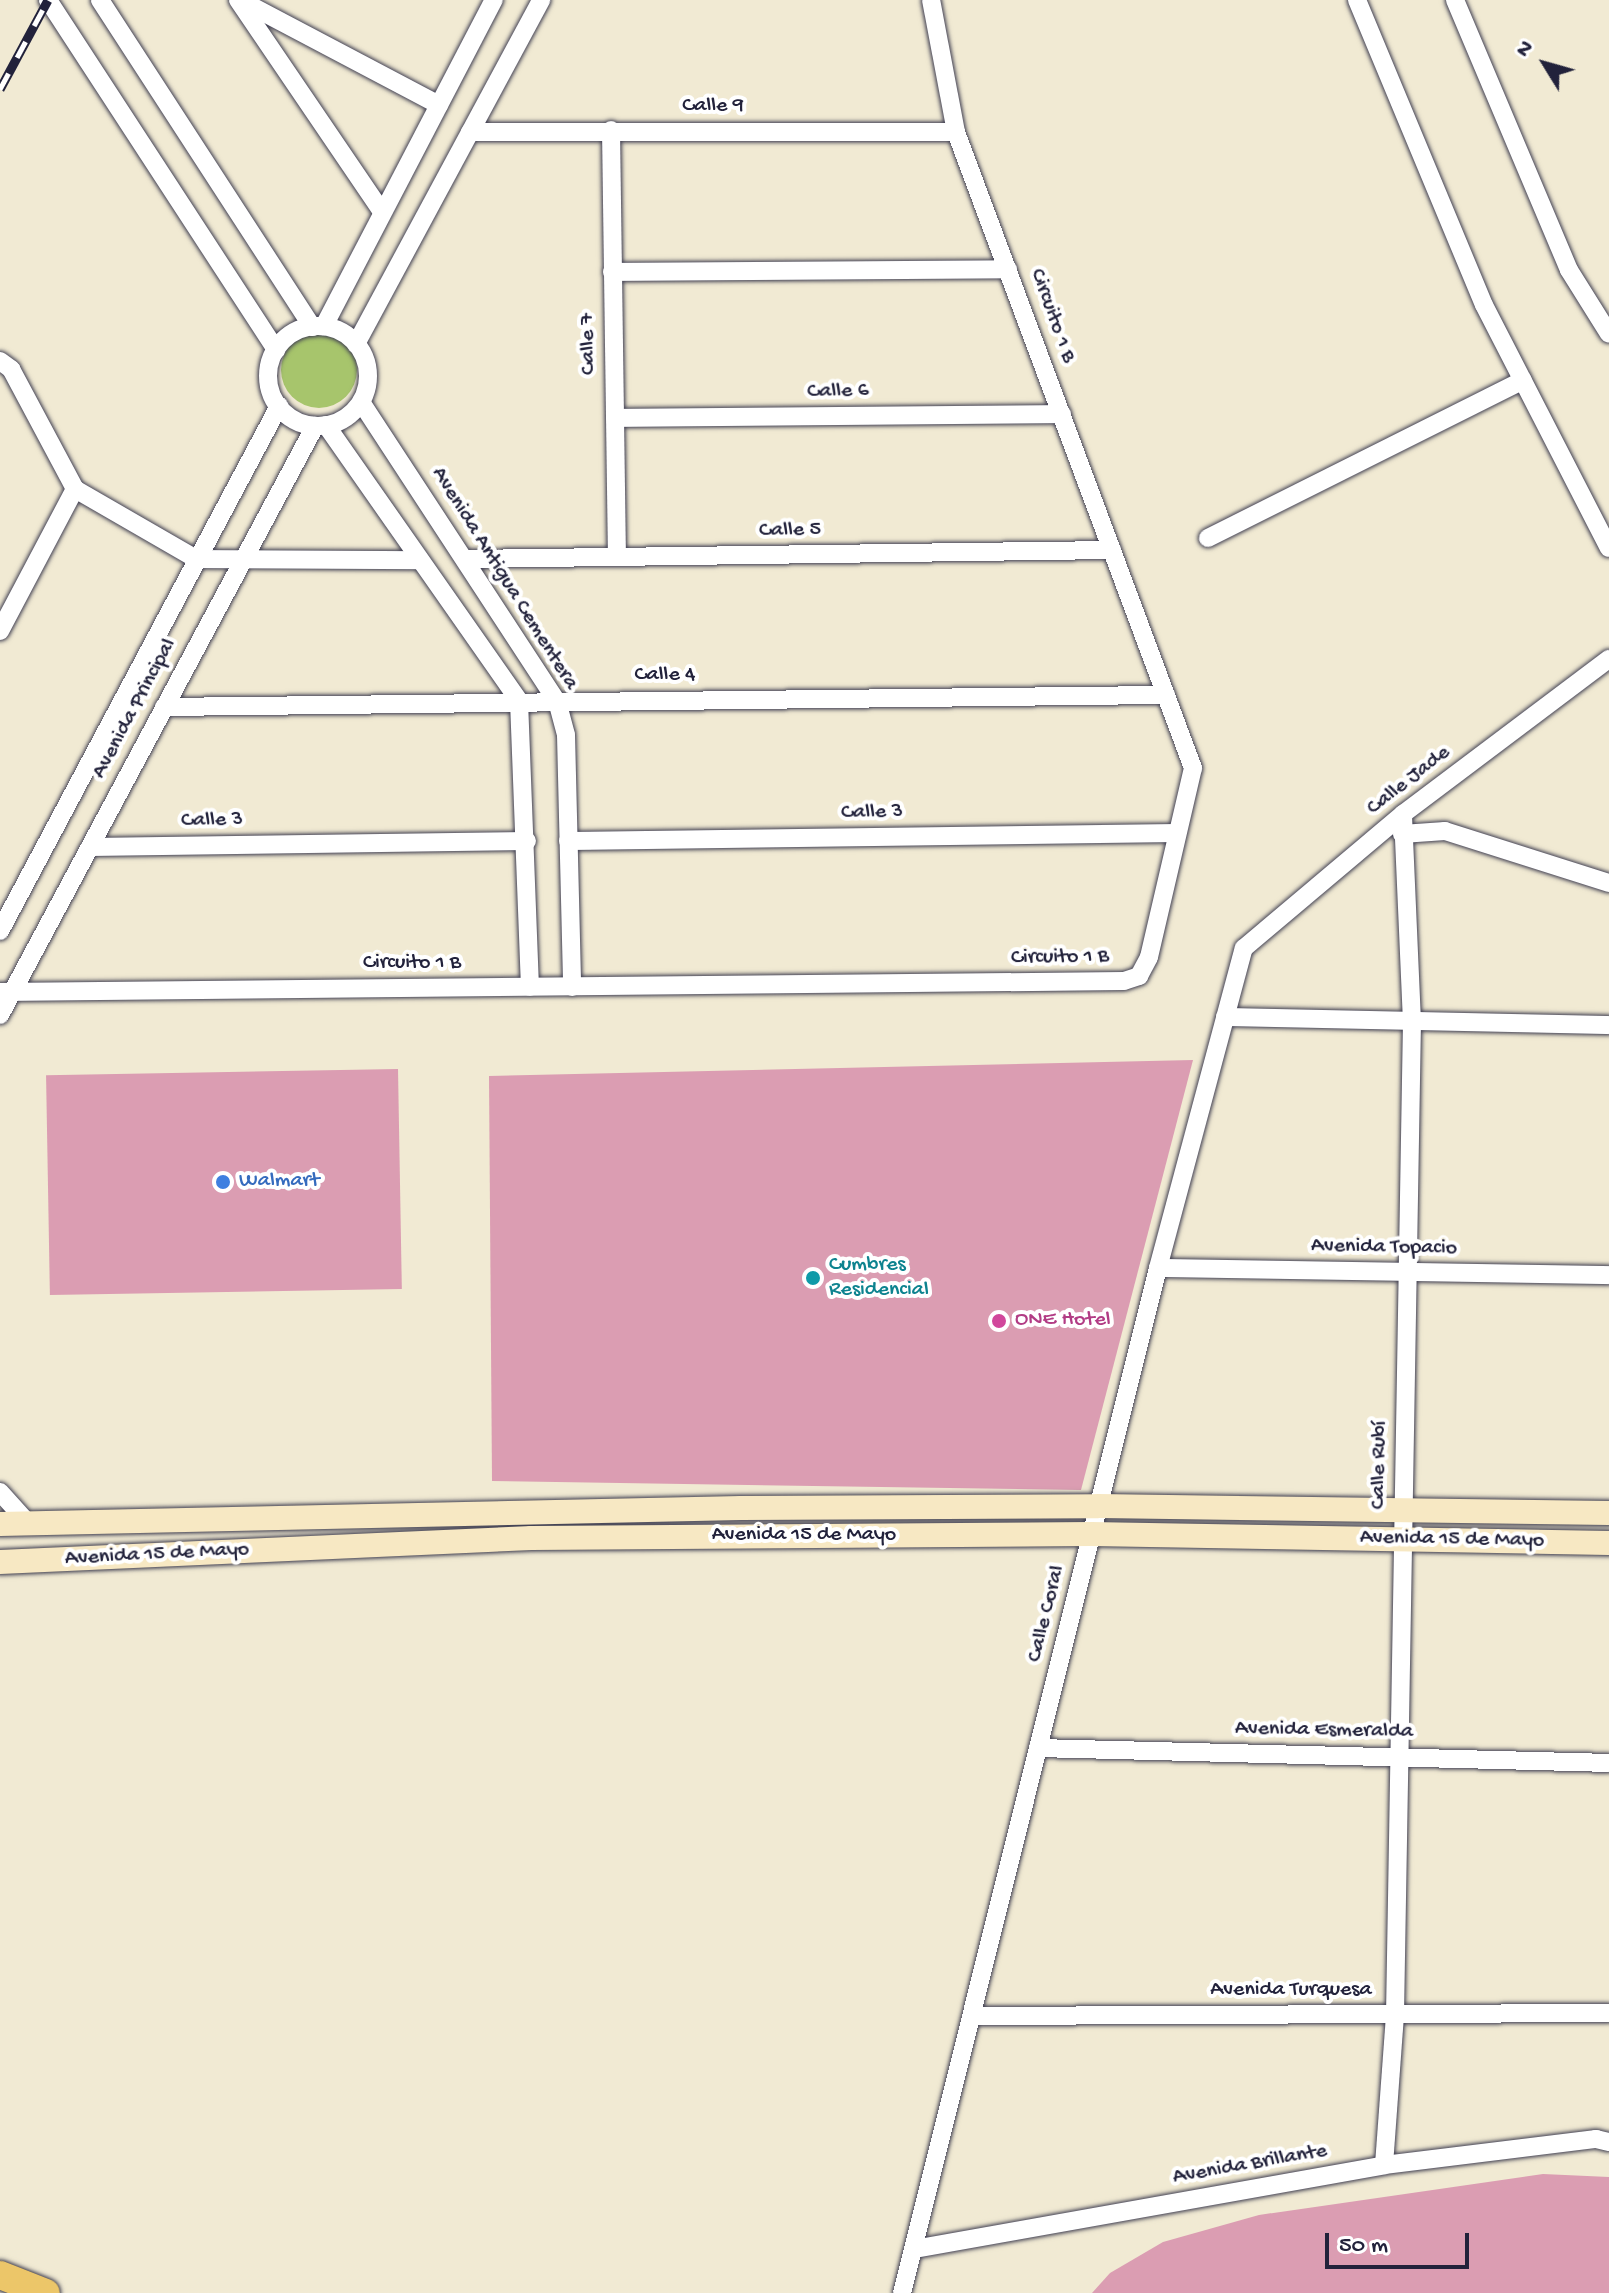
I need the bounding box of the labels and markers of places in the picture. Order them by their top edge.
place label: Walmart [239,1169,319,1195]
marker: Walmart [214,1173,232,1191]
place label: Cumbres Residencial [829,1252,929,1304]
marker: Cumbres Residencial [804,1269,822,1287]
place label: ONE Hotel [1015,1308,1111,1334]
marker: ONE Hotel [990,1312,1008,1330]

